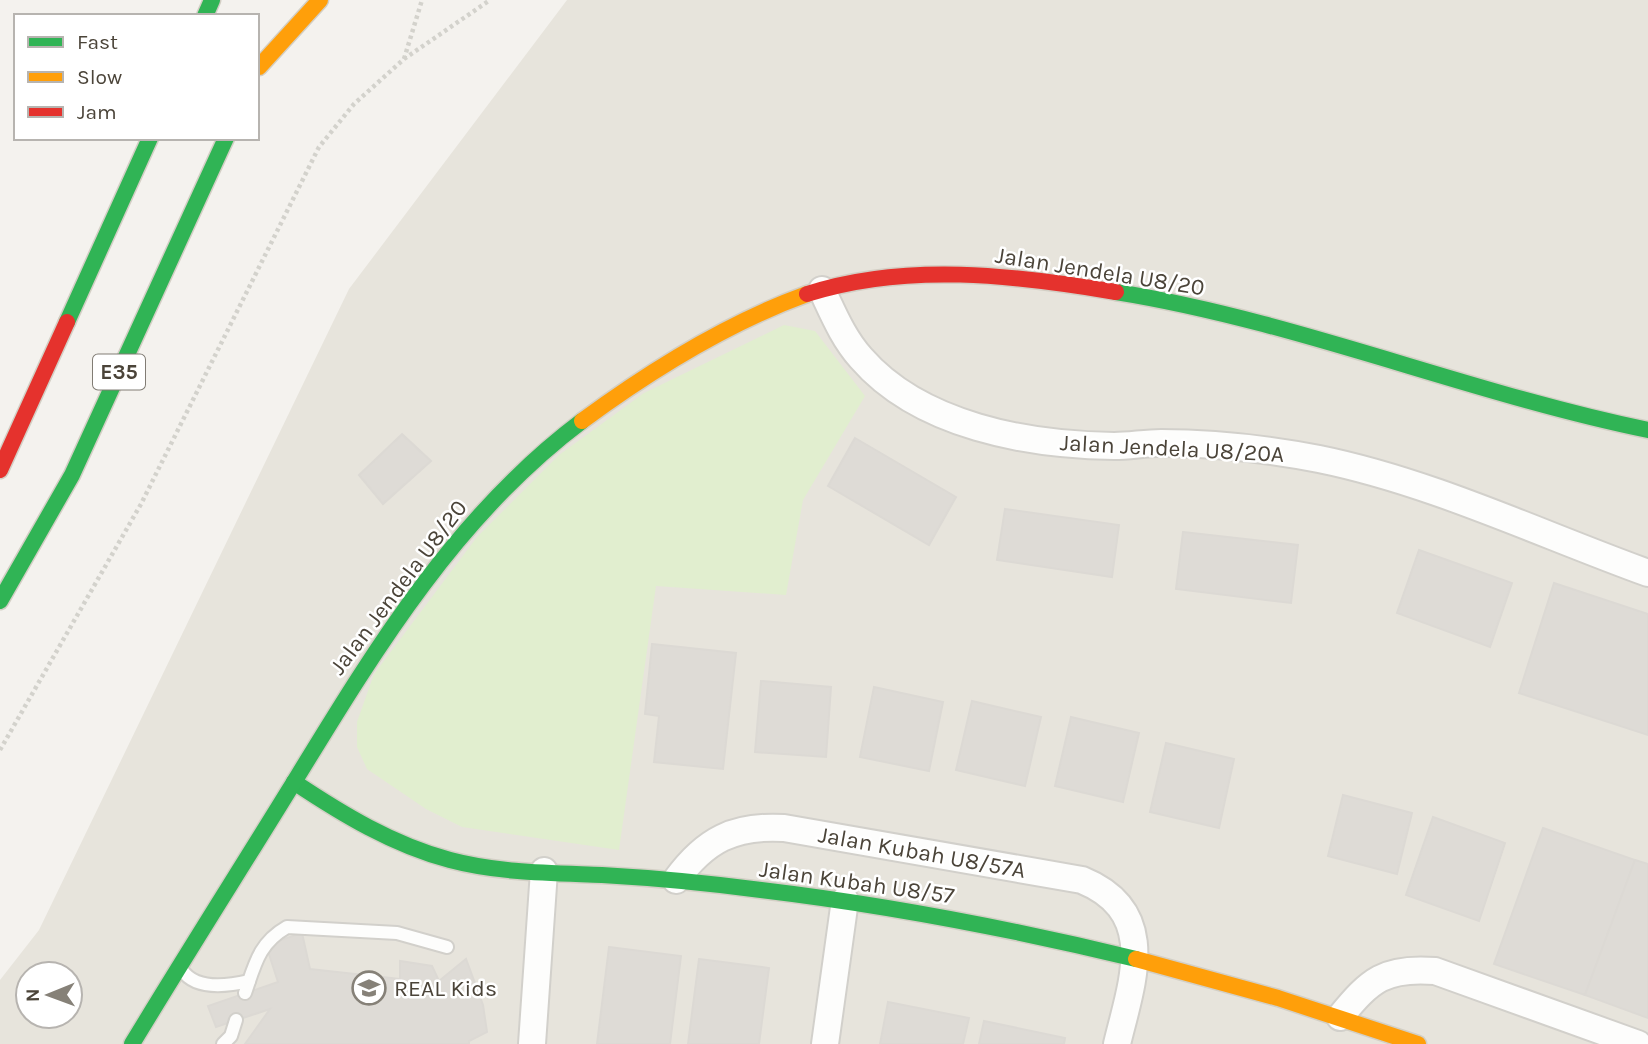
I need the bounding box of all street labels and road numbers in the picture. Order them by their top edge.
street label: Jalan Jendela U8/20 [993,242,1206,301]
road number: E35 [93,354,145,390]
street label: Jalan Jendela U8/20A [1059,429,1285,468]
street label: Jalan Jendela U8/20 [324,495,473,680]
street label: Jalan Kubah U8/57A [816,820,1028,884]
street label: Jalan Kubah U8/57 [758,855,956,909]

